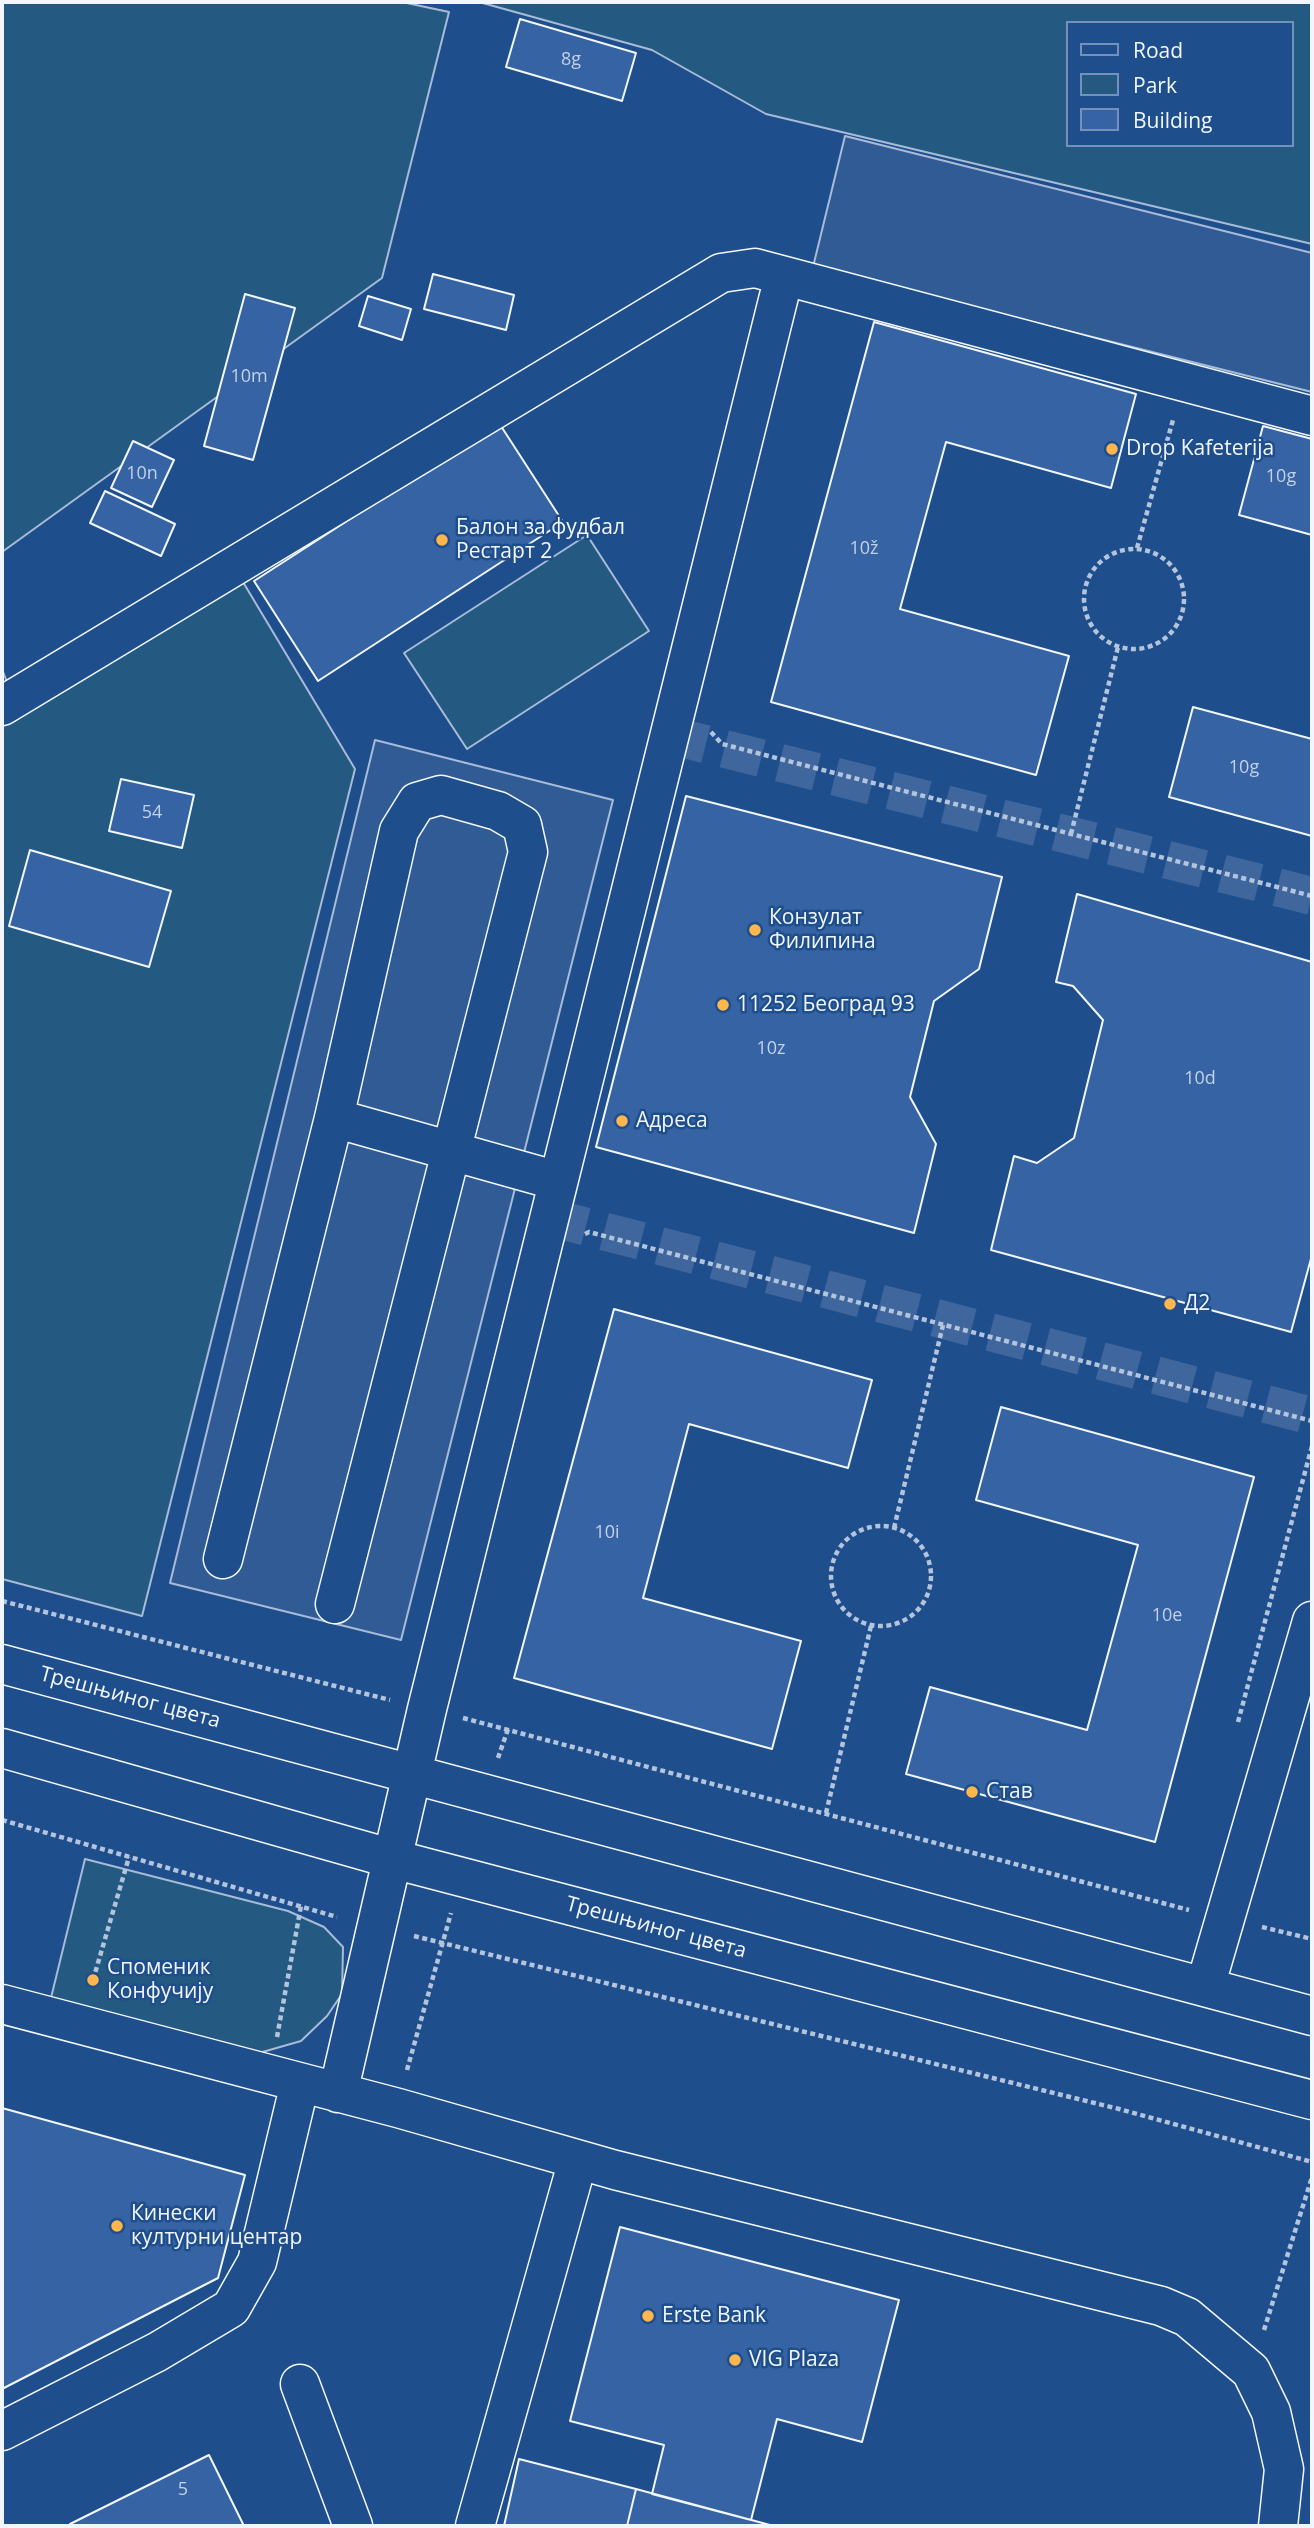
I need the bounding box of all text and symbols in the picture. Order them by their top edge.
legend [1066,21,1293,147]
text: Road [1133,36,1183,64]
house number: 8g [561,49,581,71]
text: Park [1133,71,1177,99]
text: Building [1133,106,1212,134]
house number: 10m [230,366,268,388]
place label: Drop Kafeterija [1126,436,1274,462]
marker: Drop Kafeterija [1104,441,1120,457]
house number: 10n [126,463,158,485]
house number: 10g [1266,466,1296,488]
place label: Балон за фудбал Рестарт 2 [456,515,625,565]
marker: Балон за фудбал Рестарт 2 [434,532,450,548]
house number: 10ž [849,538,879,560]
house number: 10g [1229,757,1259,779]
house number: 54 [142,802,162,824]
place label: Конзулат Филипина [769,905,876,955]
marker: Конзулат Филипина [747,922,763,938]
place label: 11252 Београд 93 [737,992,915,1018]
marker: 11252 Београд 93 [715,997,731,1013]
house number: 10z [756,1038,786,1060]
house number: 10d [1184,1068,1216,1090]
place label: Адреса [636,1108,708,1134]
marker: Адреса [614,1113,630,1129]
place label: Д2 [1184,1291,1210,1317]
marker: Д2 [1162,1296,1178,1312]
house number: 10i [594,1522,620,1544]
house number: 10e [1152,1605,1182,1627]
street label: Трешњиног цвета [37,1662,223,1734]
place label: Став [986,1779,1033,1805]
marker: Став [964,1784,980,1800]
street label: Трешњиног цвета [563,1892,749,1964]
place label: Споменик Конфучију [107,1955,213,2005]
marker: Споменик Конфучију [85,1972,101,1988]
place label: Кинески културни центар [131,2201,302,2251]
marker: Кинески културни центар [109,2218,125,2234]
place label: Erste Bank [662,2303,766,2329]
marker: Erste Bank [640,2308,656,2324]
place label: VIG Plaza [749,2347,839,2373]
marker: VIG Plaza [727,2352,743,2368]
house number: 5 [178,2479,188,2501]

